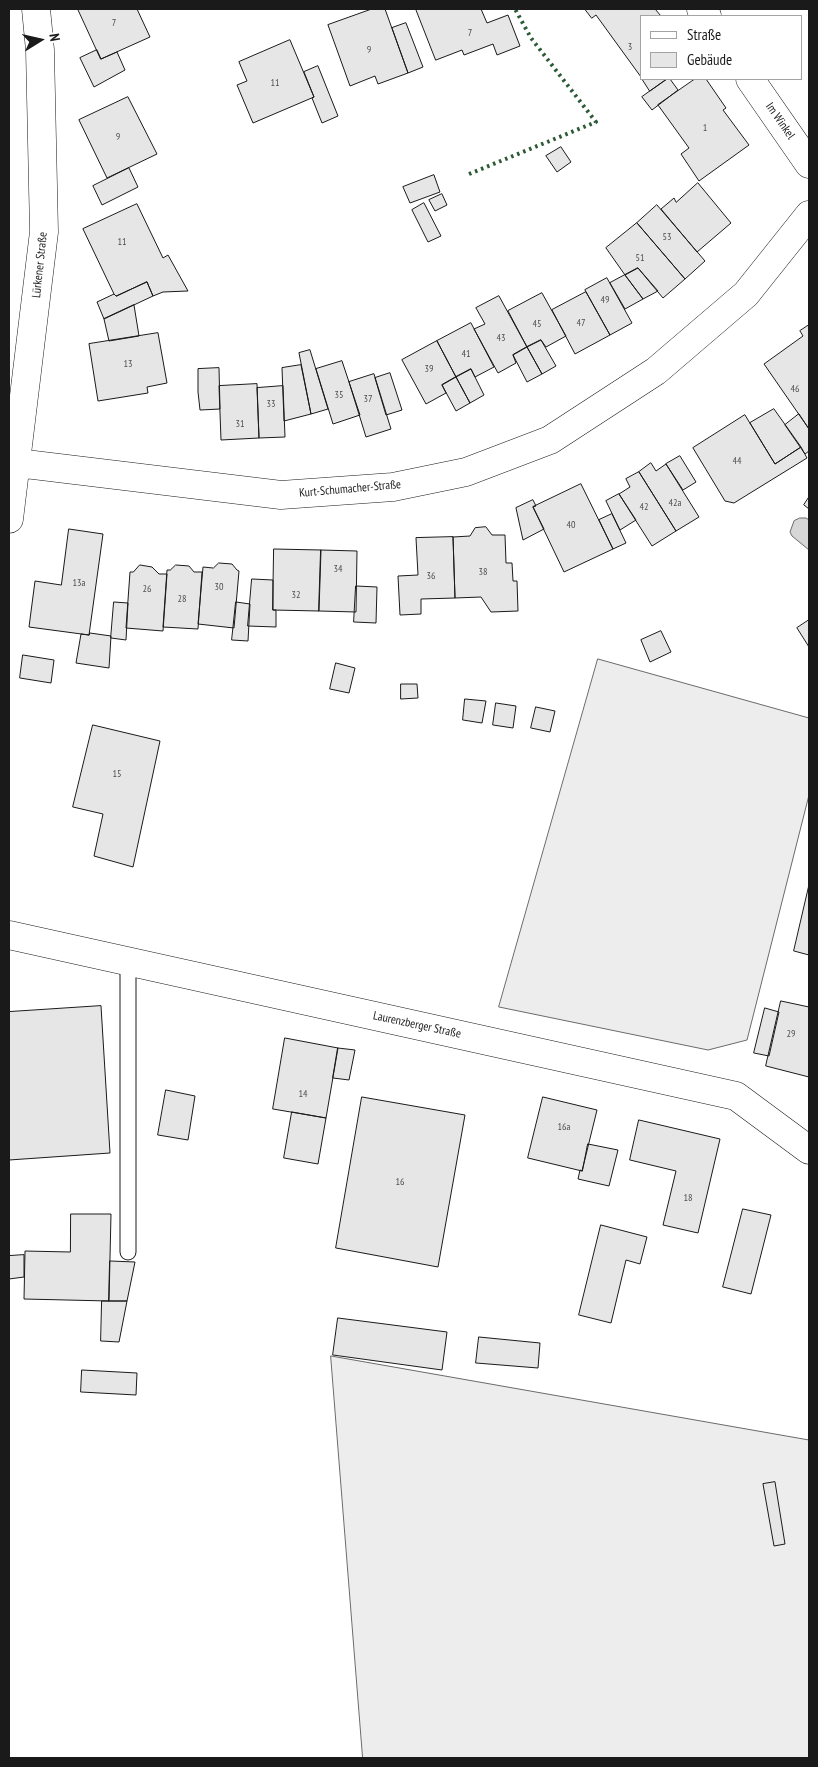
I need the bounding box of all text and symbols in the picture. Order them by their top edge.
north arrow [15,15,65,65]
legend [640,15,803,80]
house number: 7 [112,17,116,29]
text: Straße [687,25,721,44]
house number: 7 [468,27,472,39]
text: N [45,32,64,43]
house number: 3 [628,41,632,53]
house number: 9 [367,44,371,56]
text: Gebäude [687,50,732,69]
house number: 11 [271,77,279,89]
street label: Im Winkel [762,100,798,142]
house number: 1 [703,122,707,134]
house number: 9 [116,131,120,143]
street label: Lürkener Straße [29,231,51,299]
house number: 53 [663,231,671,243]
house number: 11 [118,236,126,248]
house number: 51 [636,252,644,264]
house number: 49 [601,294,609,306]
house number: 47 [577,317,585,329]
house number: 45 [533,318,541,330]
house number: 43 [497,332,505,344]
house number: 41 [462,348,470,360]
house number: 13 [124,358,132,370]
house number: 39 [425,363,433,375]
house number: 46 [791,383,799,395]
house number: 35 [335,389,343,401]
house number: 37 [364,393,372,405]
house number: 33 [267,398,275,410]
house number: 31 [236,418,244,430]
house number: 44 [733,455,741,467]
street label: Kurt-Schumacher-Straße [299,477,401,501]
house number: 42a [669,497,681,509]
house number: 42 [640,501,648,513]
house number: 40 [567,519,575,531]
house number: 34 [334,563,342,575]
house number: 38 [479,566,487,578]
house number: 36 [427,570,435,582]
house number: 13a [73,577,85,589]
house number: 30 [215,581,223,593]
house number: 26 [143,583,151,595]
house number: 32 [292,589,300,601]
house number: 28 [178,593,186,605]
house number: 15 [113,768,121,780]
street label: Laurenzberger Straße [372,1009,462,1041]
house number: 29 [787,1028,795,1040]
house number: 14 [299,1088,307,1100]
house number: 16a [558,1121,570,1133]
house number: 16 [396,1176,404,1188]
house number: 18 [684,1192,692,1204]

